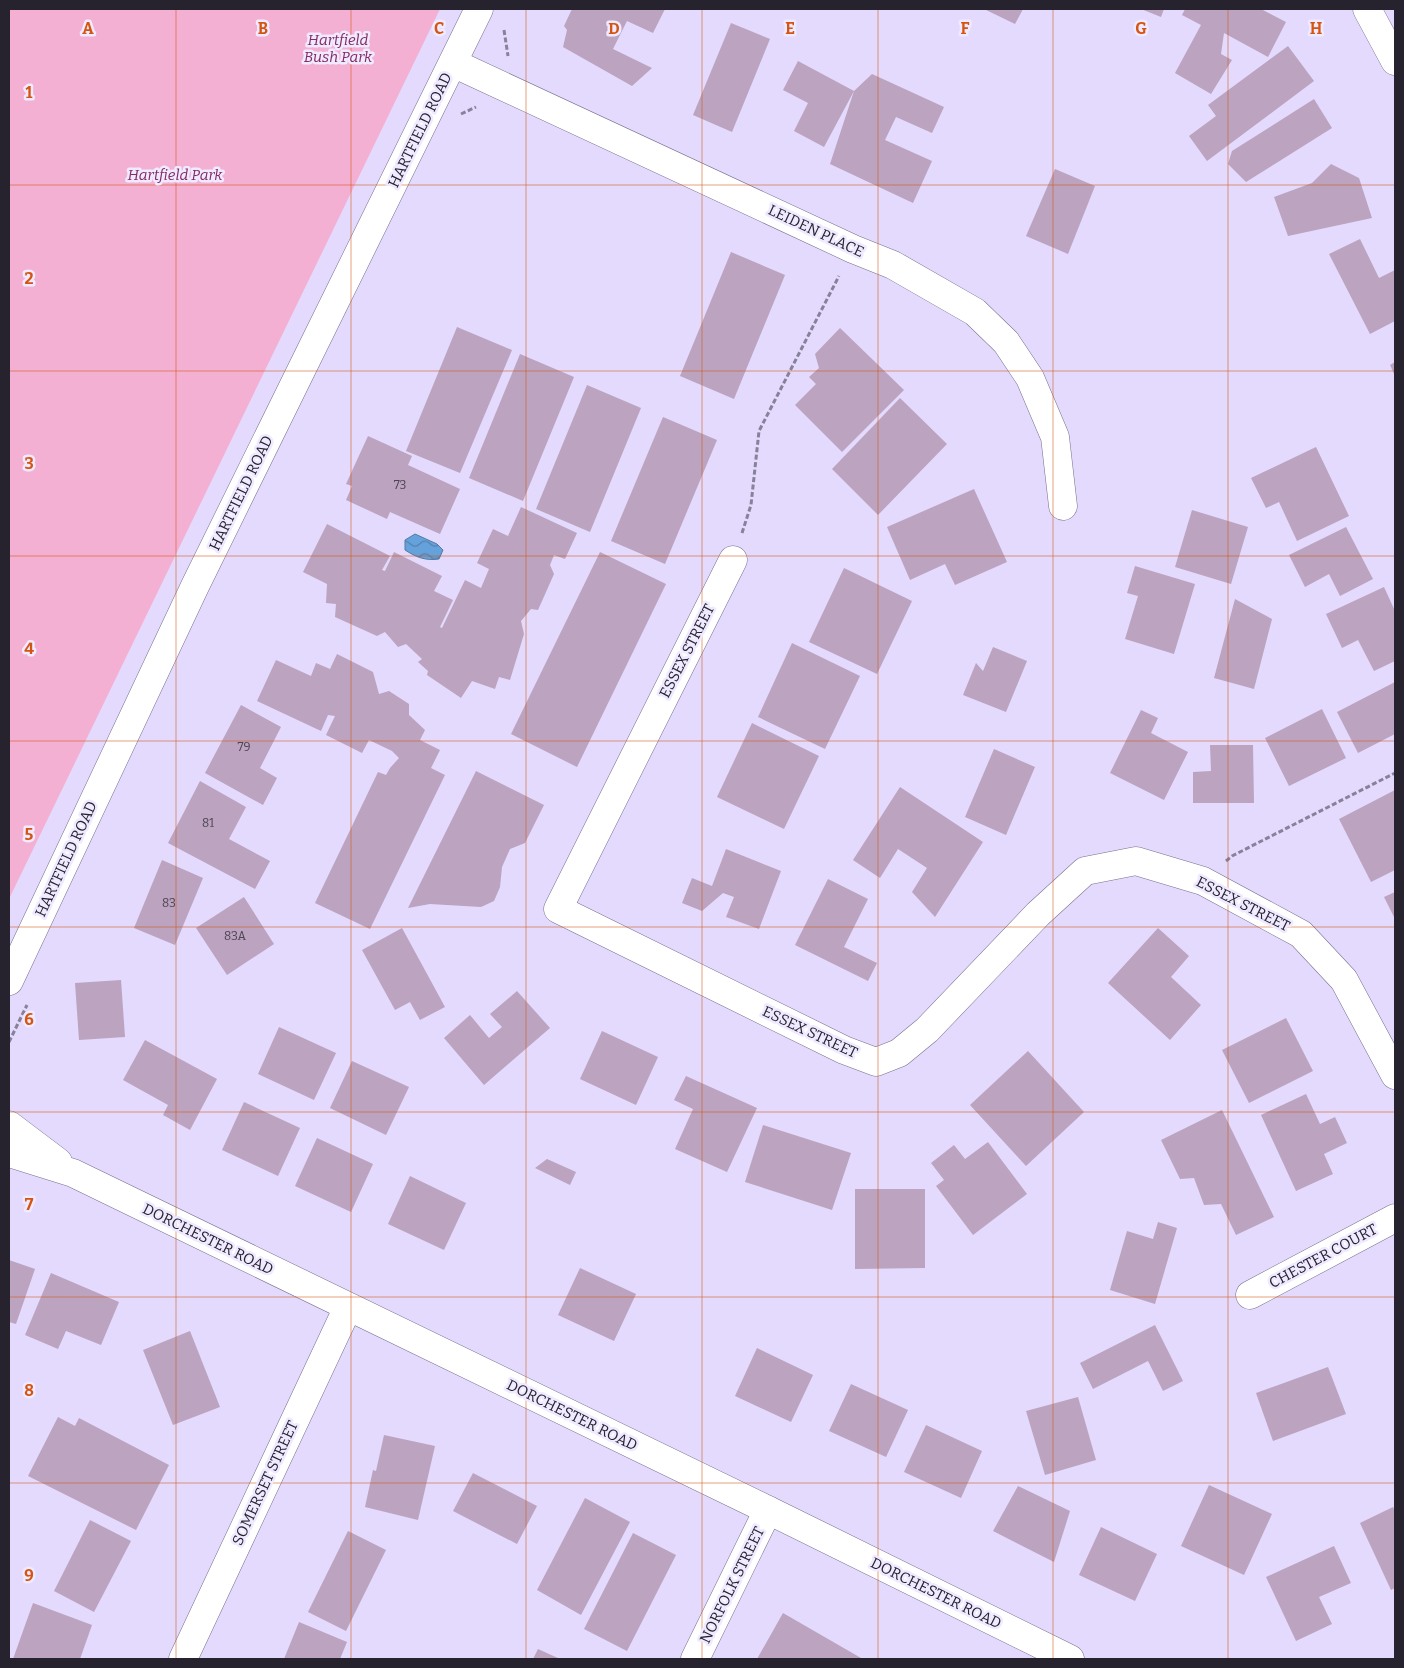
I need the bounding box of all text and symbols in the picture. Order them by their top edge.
text: A [82,19,94,38]
text: B [258,19,268,38]
text: C [434,19,444,38]
text: D [608,19,620,38]
text: E [785,19,795,38]
text: F [961,19,970,38]
text: G [1135,19,1147,38]
text: H [1310,19,1323,38]
park label: Hartfield Bush Park [304,31,373,66]
street label: HARTFIELD ROAD [384,70,456,190]
text: 1 [26,83,33,102]
park label: Hartfield Park [128,166,223,184]
street label: LEIDEN PLACE [765,201,867,261]
text: 2 [24,269,34,288]
street label: HARTFIELD ROAD [205,433,277,553]
text: 3 [24,454,34,473]
house number: 73 [394,478,406,492]
street label: ESSEX STREET [656,601,718,701]
text: 4 [24,639,34,658]
house number: 79 [238,740,250,754]
street label: HARTFIELD ROAD [31,798,101,920]
house number: 81 [202,816,214,830]
text: 5 [25,825,34,844]
street label: ESSEX STREET [1193,873,1293,935]
house number: 83 [162,896,176,910]
house number: 83A [224,929,246,943]
street label: ESSEX STREET [760,1002,861,1062]
text: 6 [24,1010,34,1029]
text: 7 [25,1195,34,1214]
street label: DORCHESTER ROAD [140,1200,276,1278]
street label: CHESTER COURT [1266,1220,1380,1292]
street label: DORCHESTER ROAD [504,1376,640,1454]
text: 8 [24,1381,34,1400]
street label: SOMERSET STREET [228,1418,302,1548]
street label: NORFOLK STREET [696,1523,768,1646]
street label: DORCHESTER ROAD [868,1554,1004,1632]
text: 9 [24,1566,34,1585]

